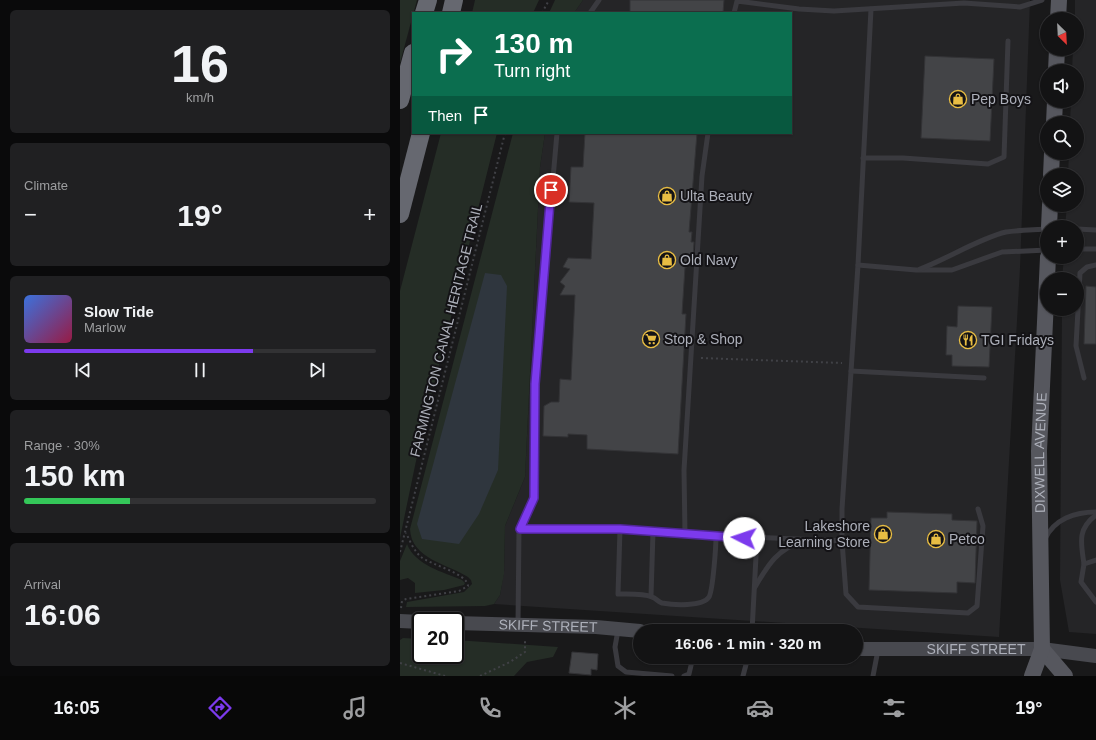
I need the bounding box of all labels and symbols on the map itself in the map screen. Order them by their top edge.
north arrow [1040,12,1084,56]
shop icon: Pep Boys [948,89,968,109]
place label: Pep Boys [971,91,1031,107]
pin [534,173,568,207]
shop icon: Ulta Beauty [657,186,677,206]
place label: Ulta Beauty [680,188,752,204]
street label: FARMINGTON CANAL HERITAGE TRAIL [407,201,485,458]
shop icon: Old Navy [657,250,677,270]
place label: Old Navy [680,252,738,268]
supermarket icon: Stop & Shop [641,329,661,349]
restaurant icon: TGI Fridays [958,330,978,350]
place label: Stop & Shop [664,331,743,347]
place label: TGI Fridays [981,332,1054,348]
street label: DIXWELL AVENUE [1031,392,1050,513]
position arrow [723,517,765,559]
place label: Lakeshore Learning Store [778,518,870,550]
shop icon: Lakeshore Learning Store [873,524,893,544]
shop icon: Petco [926,529,946,549]
place label: Petco [949,531,985,547]
speed limit sign: 20 [412,612,464,664]
street label: SKIFF STREET [498,616,598,635]
street label: SKIFF STREET [927,641,1026,657]

